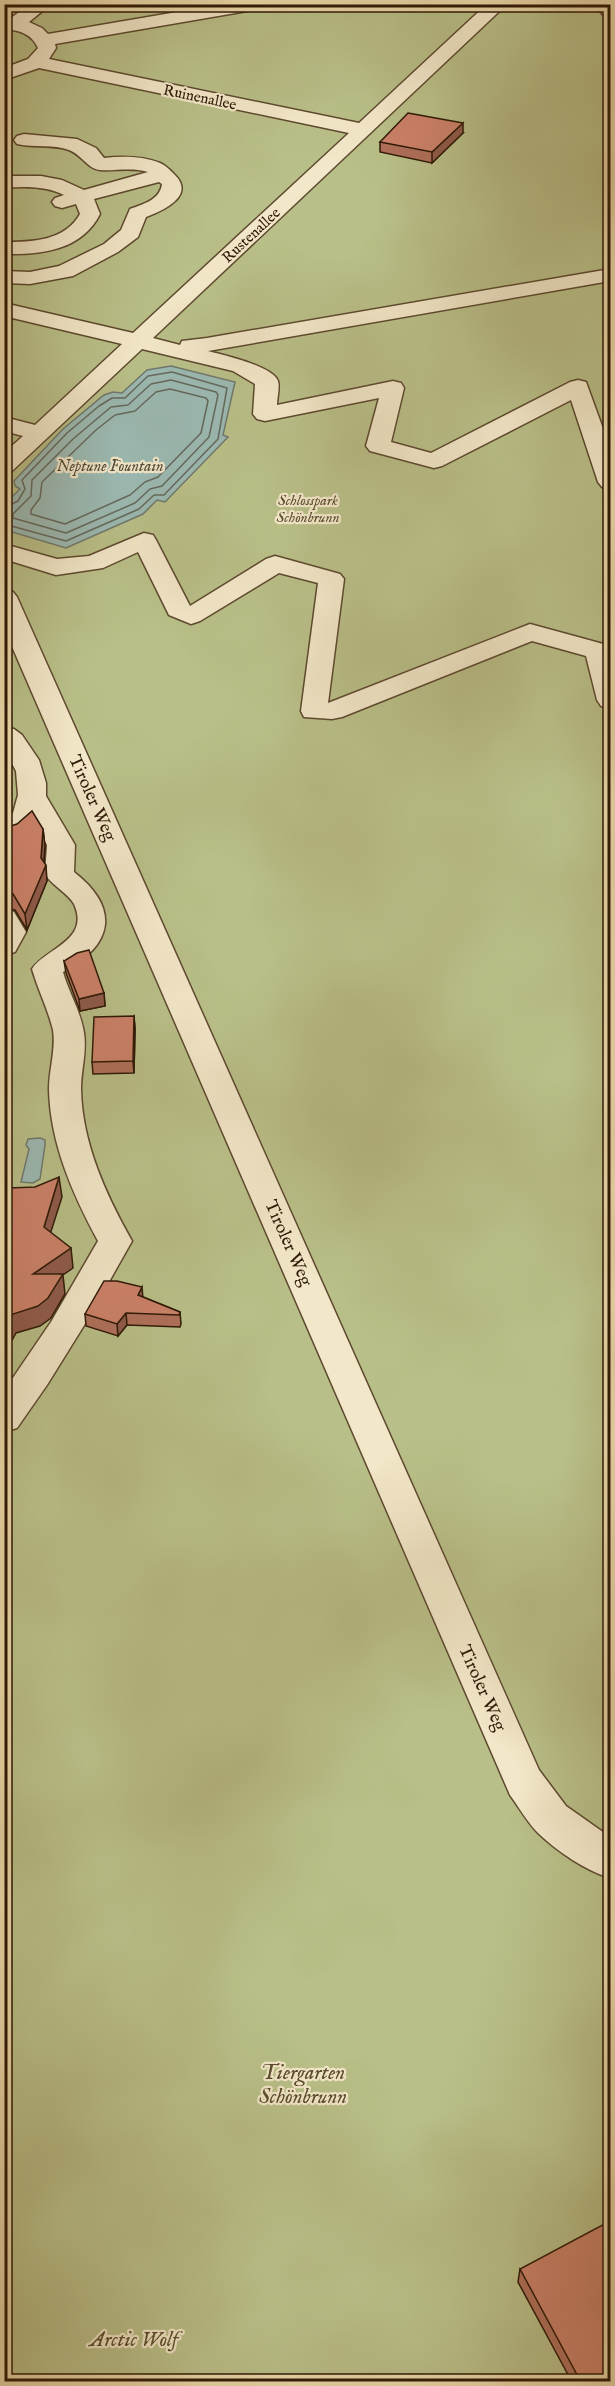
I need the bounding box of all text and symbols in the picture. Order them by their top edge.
street label: Ruinenallee [162,80,238,115]
street label: Rustenallee [218,204,285,267]
water label: Neptune Fountain [56,457,164,477]
park label: Schlosspark Schönbrunn [277,491,340,527]
street label: Tiroler Weg [62,752,121,846]
street label: Tiroler Weg [258,1197,317,1291]
street label: Tiroler Weg [452,1642,511,1736]
park label: Tiergarten Schönbrunn [259,2060,347,2111]
park label: Arctic Wolf [88,2327,183,2354]

